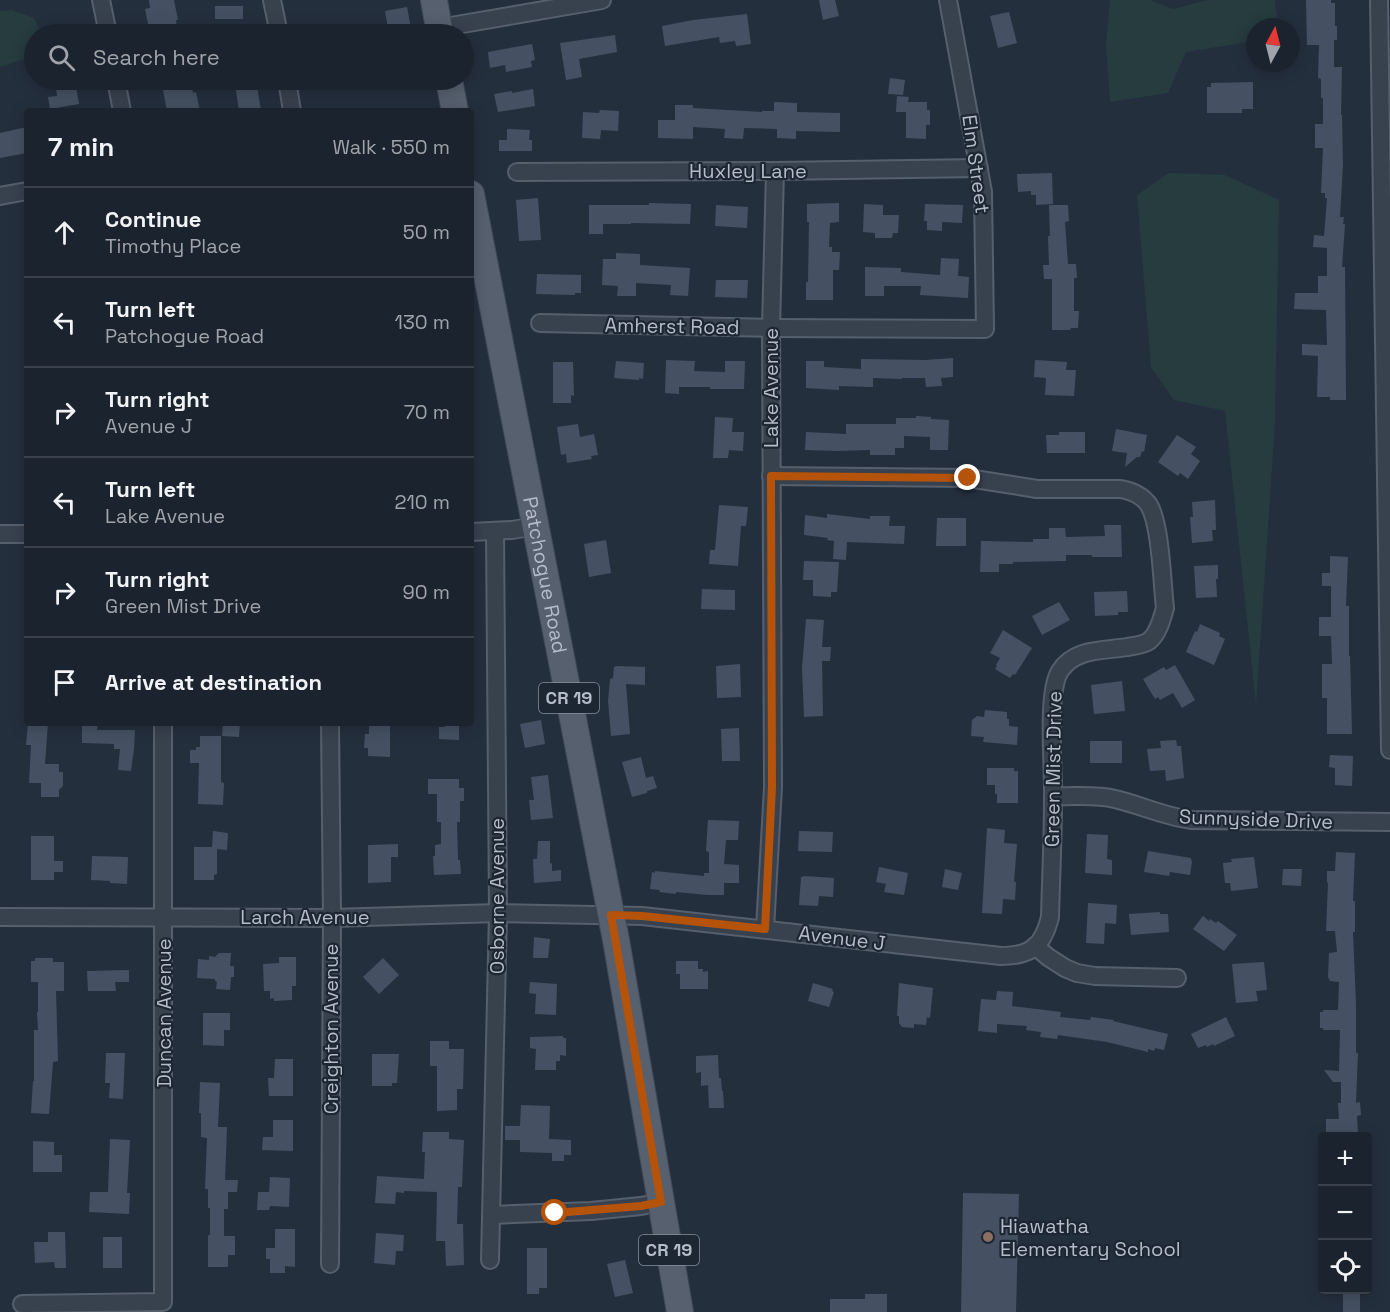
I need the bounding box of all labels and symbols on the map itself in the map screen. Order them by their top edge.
north arrow [1246,18,1300,72]
street label: Elm Street [956,113,996,215]
street label: Huxley Lane [689,158,807,184]
street label: Amherst Road [604,312,740,340]
street label: Lake Avenue [758,328,784,448]
route end [954,464,980,490]
street label: Patchogue Road [517,494,573,656]
road number: CR 19 [539,683,599,713]
street label: Green Mist Drive [1039,691,1067,847]
street label: Sunnyside Drive [1178,803,1334,835]
street label: Osborne Avenue [484,818,510,974]
street label: Larch Avenue [240,904,370,930]
street label: Avenue J [797,920,887,956]
street label: Duncan Avenue [151,939,177,1088]
street label: Creighton Avenue [318,944,344,1114]
route start [541,1199,567,1225]
place label: Hiawatha Elementary School [1000,1213,1181,1262]
marker: Hiawatha Elementary School [981,1230,995,1244]
road number: CR 19 [639,1235,699,1265]

